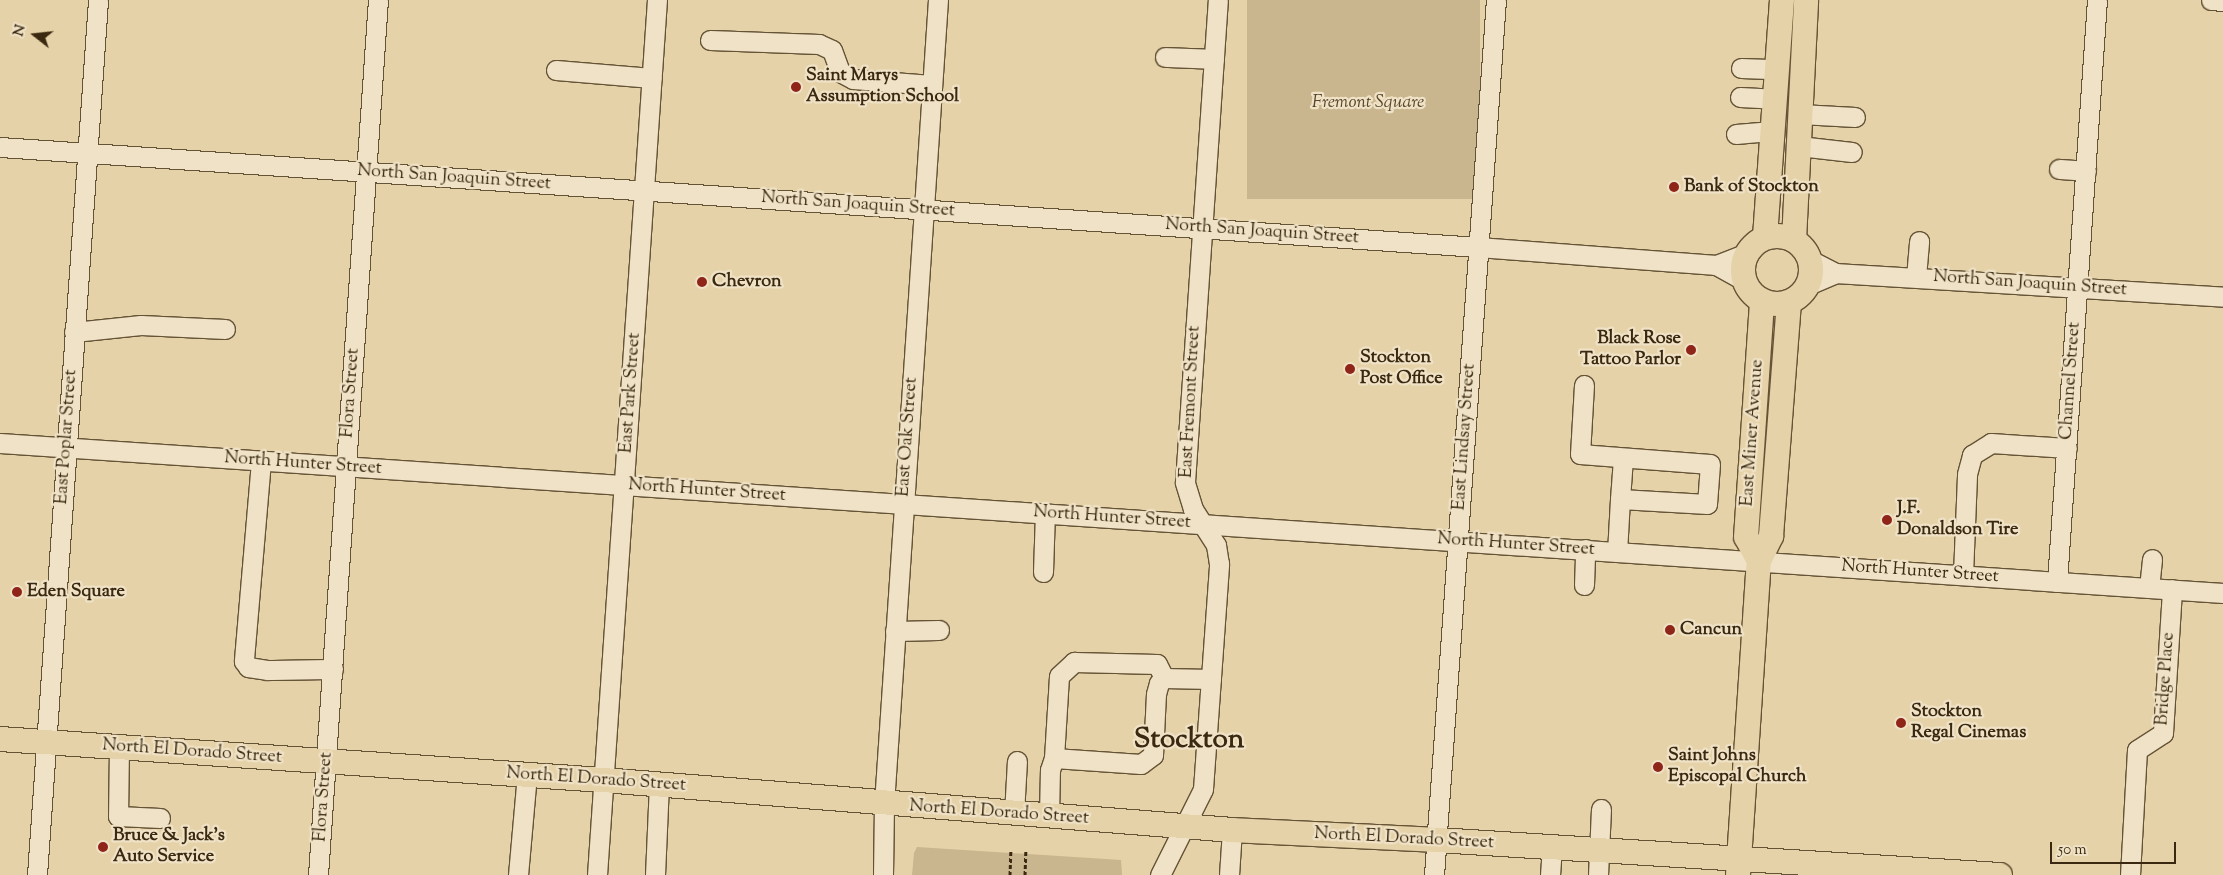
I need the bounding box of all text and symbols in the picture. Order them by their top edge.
north arrow [10,10,60,60]
text: N [9,23,32,39]
place label: Saint Marys Assumption School [806,66,959,108]
marker: Saint Marys Assumption School [790,81,802,93]
park label: Fremont Square [1312,92,1424,114]
street label: North San Joaquin Street [356,160,552,196]
place label: Bank of Stockton [1684,176,1819,198]
marker: Bank of Stockton [1668,181,1680,193]
street label: North San Joaquin Street [760,187,956,223]
street label: North San Joaquin Street [1164,214,1360,250]
street label: North San Joaquin Street [1932,266,2128,302]
place label: Chevron [712,271,782,293]
marker: Chevron [696,276,708,288]
street label: Channel Street [2056,321,2086,441]
street label: East Fremont Street [1176,325,1206,479]
place label: Black Rose Tattoo Parlor [1580,329,1681,372]
street label: East Park Street [616,332,646,454]
marker: Black Rose Tattoo Parlor [1685,344,1697,356]
street label: Flora Street [337,347,365,439]
place label: Stockton Post Office [1360,348,1443,390]
street label: East Miner Avenue [1737,359,1769,507]
marker: Stockton Post Office [1344,363,1356,375]
street label: East Lindsay Street [1449,363,1481,511]
street label: East Poplar Street [52,369,82,505]
street label: East Oak Street [893,376,923,498]
street label: North Hunter Street [223,448,383,480]
street label: North Hunter Street [627,475,787,507]
place label: J.F. Donaldson Tire [1897,499,2018,542]
street label: North Hunter Street [1032,502,1192,534]
marker: J.F. Donaldson Tire [1881,514,1893,526]
street label: North Hunter Street [1436,529,1596,561]
street label: North Hunter Street [1840,556,2000,588]
place label: Eden Square [27,581,125,603]
marker: Eden Square [11,586,23,598]
place label: Cancun [1680,619,1742,641]
marker: Cancun [1664,624,1676,636]
street label: Bridge Place [2152,631,2180,727]
place label: Stockton Regal Cinemas [1911,702,2026,744]
marker: Stockton Regal Cinemas [1895,717,1907,729]
district label: Stockton [1134,723,1244,757]
street label: North El Dorado Street [101,735,283,769]
place label: Saint Johns Episcopal Church [1668,746,1807,789]
street label: Flora Street [310,751,338,843]
marker: Saint Johns Episcopal Church [1652,761,1664,773]
street label: North El Dorado Street [505,763,687,797]
street label: North El Dorado Street [908,796,1090,830]
street label: North El Dorado Street [1314,824,1494,854]
place label: Bruce & Jack's Auto Service [113,826,225,869]
scale bar [2053,832,2179,864]
text: 50 m [2058,840,2087,861]
marker: Bruce & Jack's Auto Service [97,841,109,853]

